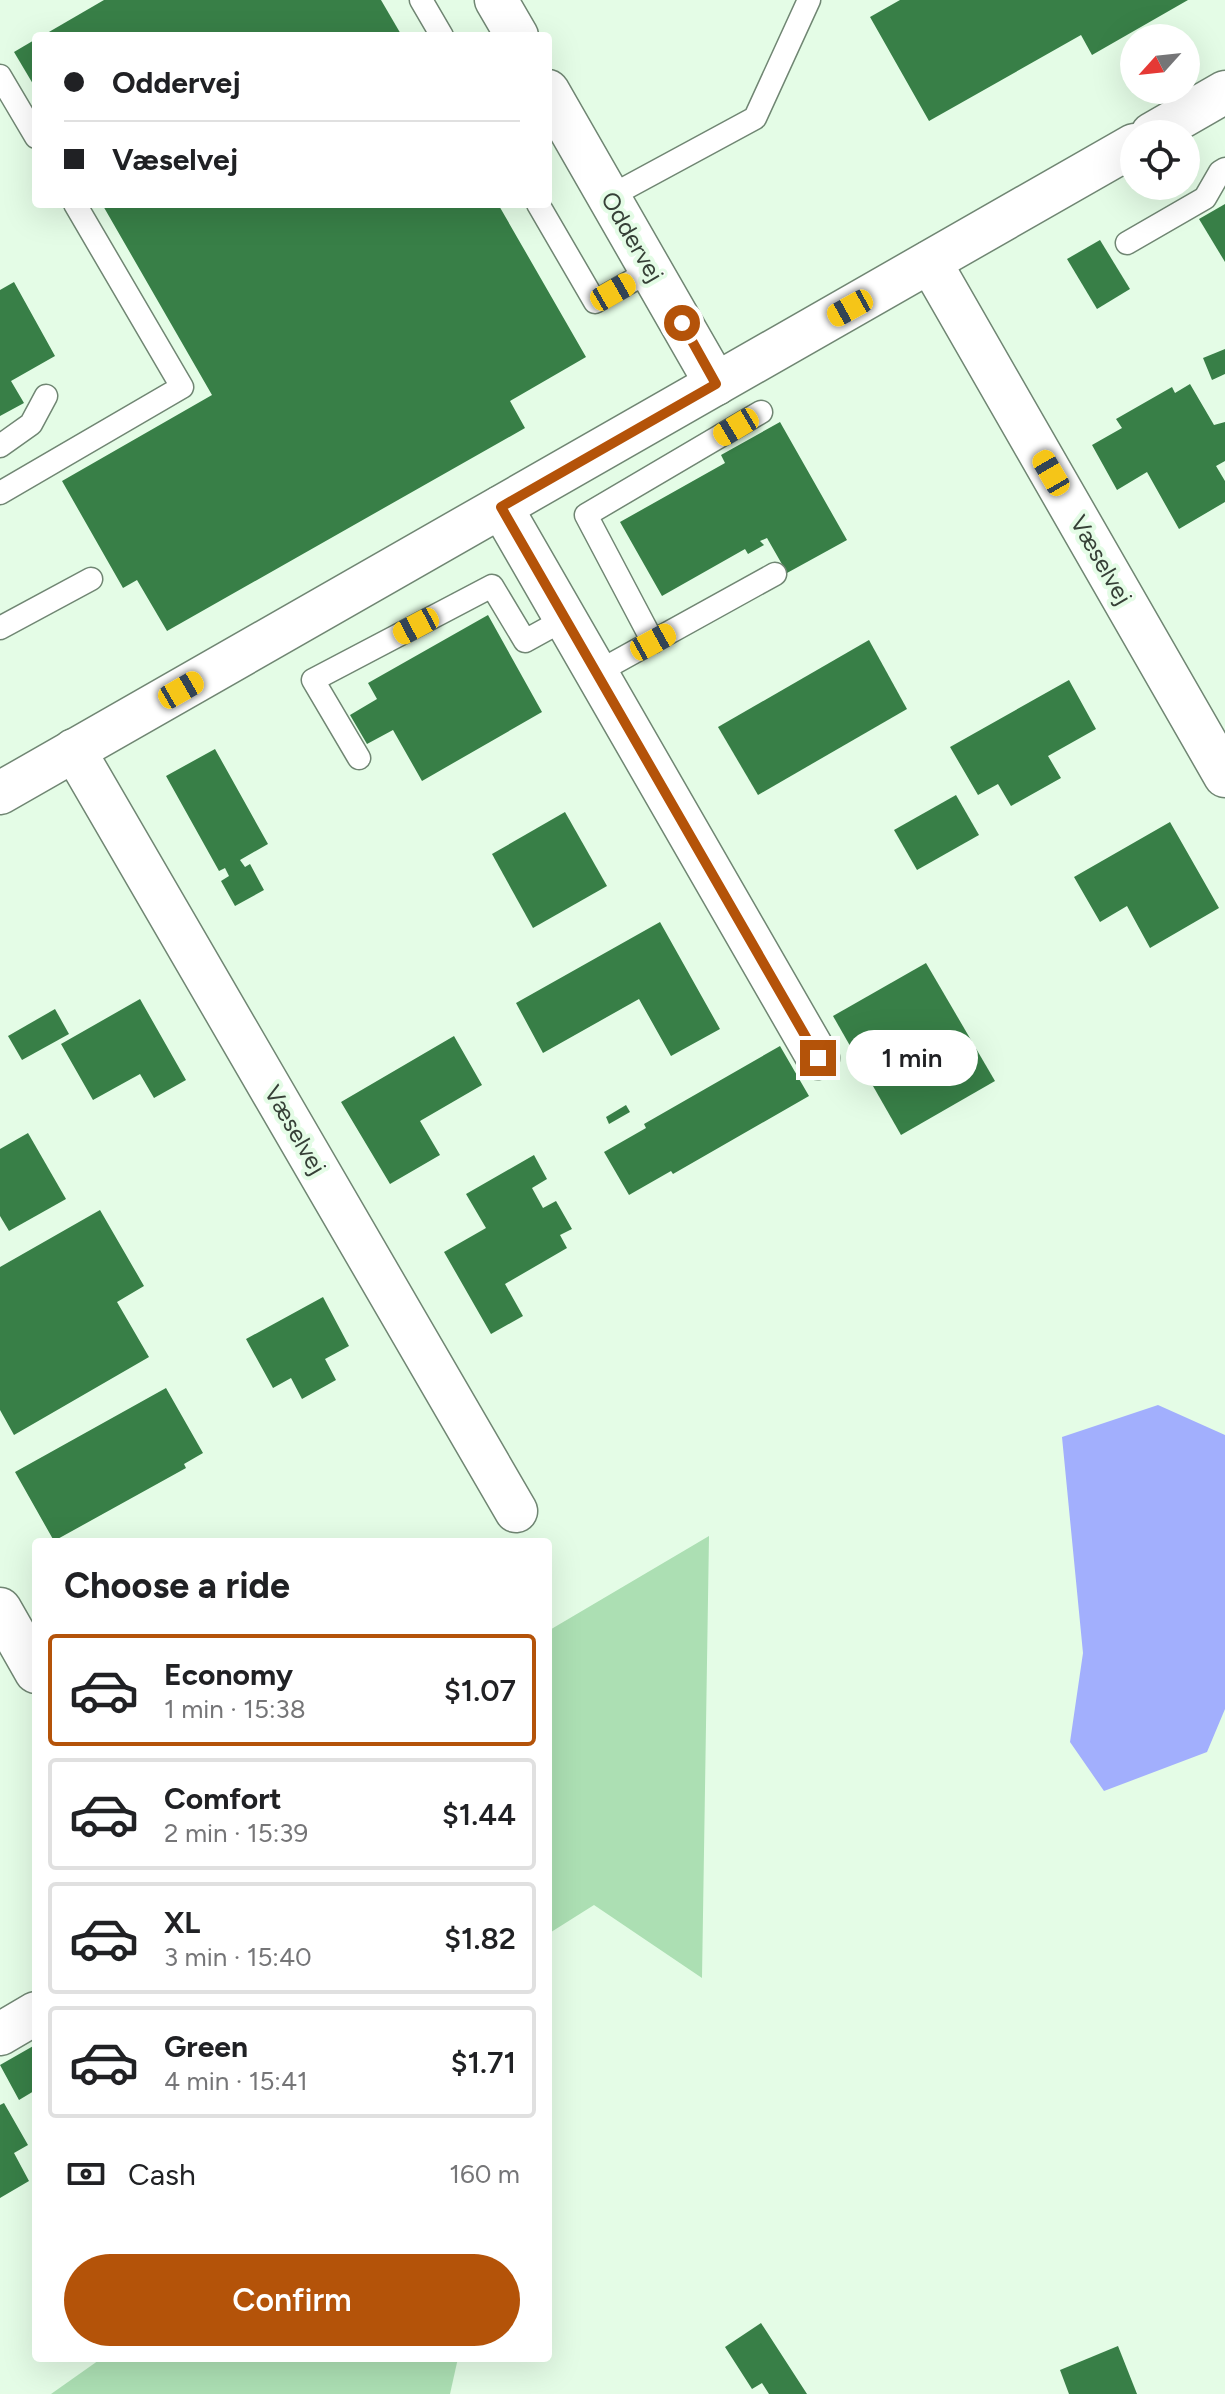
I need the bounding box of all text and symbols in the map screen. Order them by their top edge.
north arrow [1120,24,1200,104]
map controls [1120,24,1200,200]
text: Oddervej [112,64,241,101]
button: locate [1120,120,1200,200]
text: Væselvej [112,141,238,178]
street label: Oddervej [595,186,670,287]
car [586,270,640,314]
car [823,286,877,330]
route start [664,305,700,341]
car [709,404,763,450]
car [1029,446,1073,500]
street label: Væselvej [1064,510,1139,609]
car [389,604,443,648]
car [626,620,680,664]
car [154,668,208,712]
callout: 1 min [846,1030,978,1086]
route end [800,1040,836,1076]
text: 1 min [882,1042,942,1074]
street label: Væselvej [258,1080,333,1179]
text: Choose a ride [64,1564,290,1607]
icon: car [68,1654,140,1726]
text: Economy [164,1656,293,1693]
text: $1.07 [444,1672,516,1709]
text: 1 min · 15:38 [164,1693,306,1725]
icon: car [68,1778,140,1850]
text: Comfort [164,1780,282,1817]
text: $1.44 [442,1796,516,1833]
text: 2 min · 15:39 [164,1817,308,1849]
icon: car [68,1902,140,1974]
text: XL [164,1904,200,1941]
text: $1.82 [444,1920,516,1957]
text: 3 min · 15:40 [164,1941,312,1973]
icon: car [68,2026,140,2098]
text: Green [164,2028,248,2065]
text: $1.71 [451,2044,516,2081]
text: 4 min · 15:41 [164,2065,308,2097]
icon: cash [64,2152,108,2196]
text: Cash [128,2156,196,2193]
text: 160 m [449,2158,520,2190]
button: Confirm [64,2254,520,2346]

